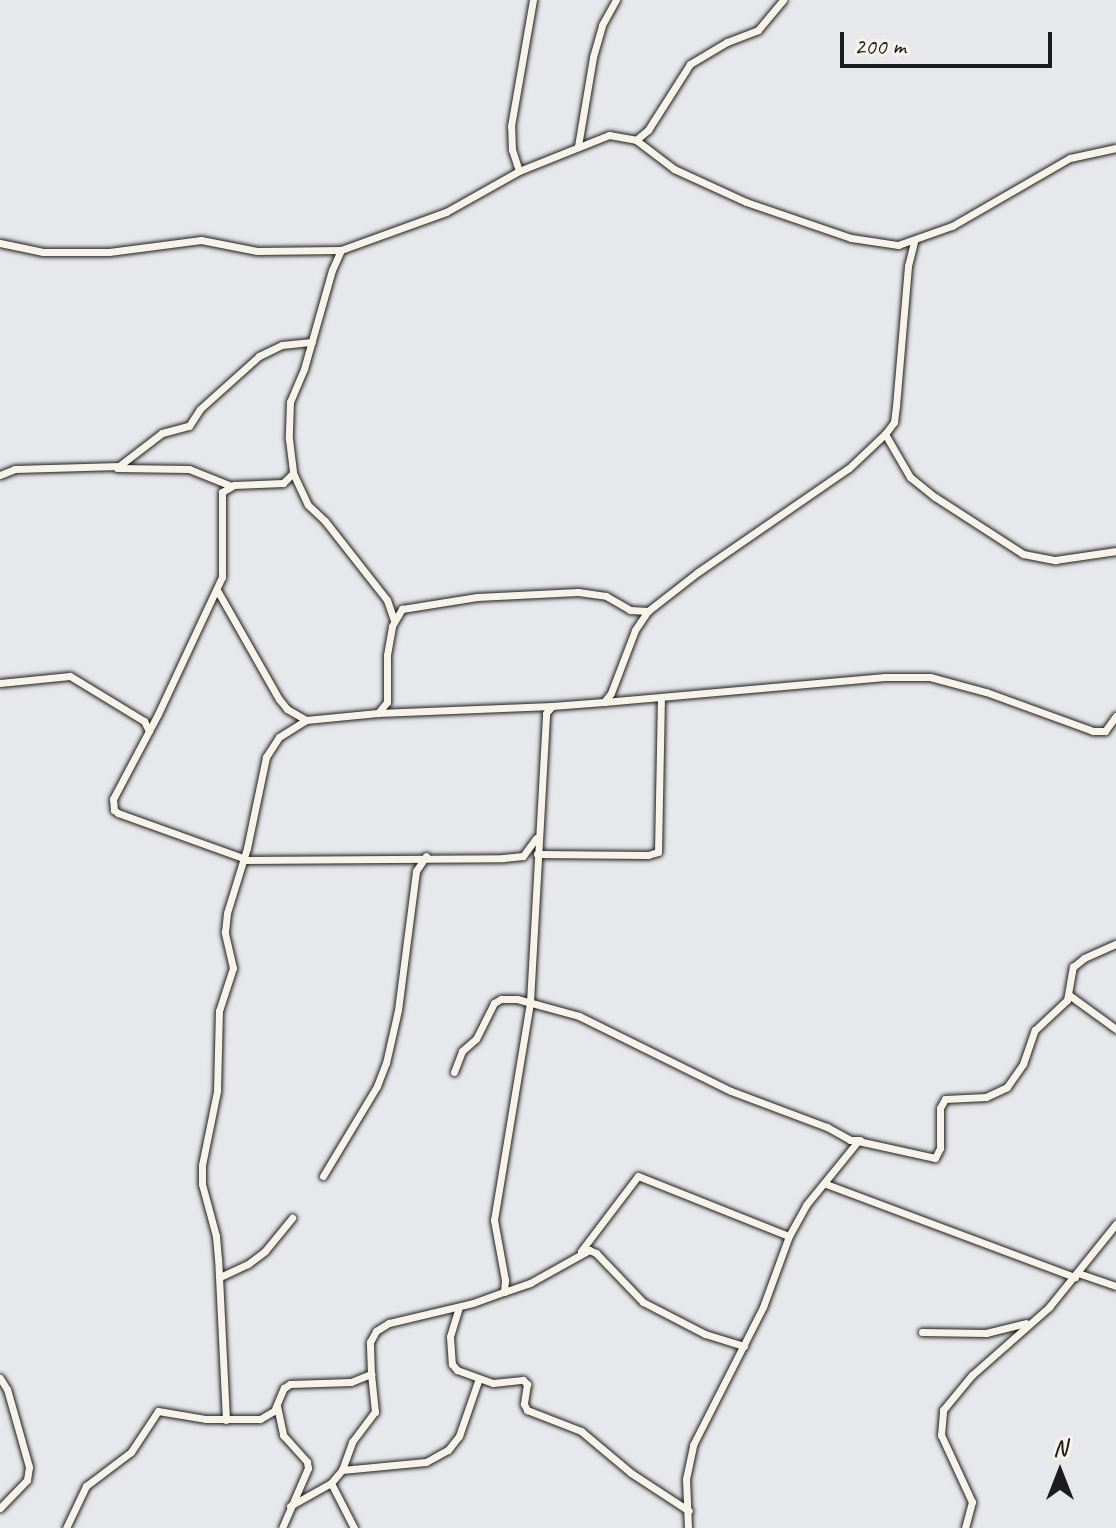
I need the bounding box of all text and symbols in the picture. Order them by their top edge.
scale bar [844,16,1056,66]
text: 200 m [854,31,906,61]
north arrow [1020,1432,1100,1512]
text: N [1053,1434,1067,1462]

